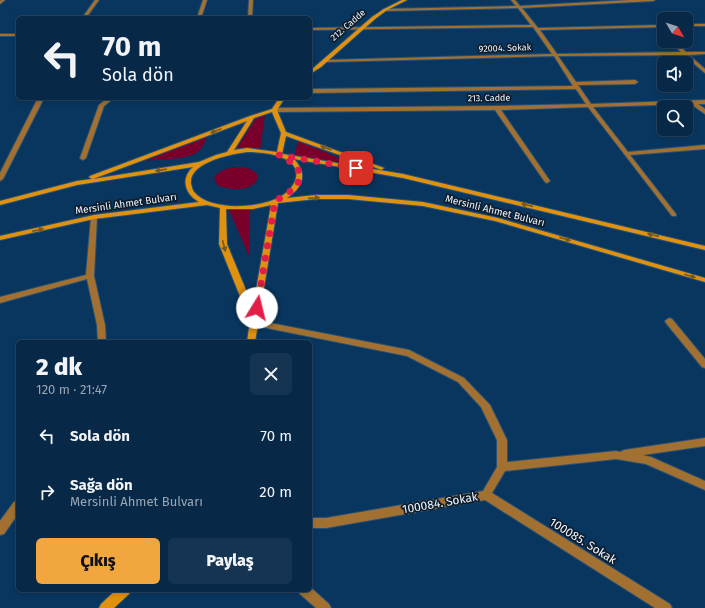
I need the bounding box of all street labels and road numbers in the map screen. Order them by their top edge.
street label: 212. Cadde [329,7,367,43]
street label: 92004. Sokak [479,42,532,54]
street label: 213. Cadde [468,93,511,103]
street label: Mersinli Ahmet Bulvarı [74,190,177,217]
street label: Mersinli Ahmet Bulvarı [444,192,546,229]
street label: 100084. Sokak [401,489,480,517]
street label: 100085. Sokak [547,515,620,568]

